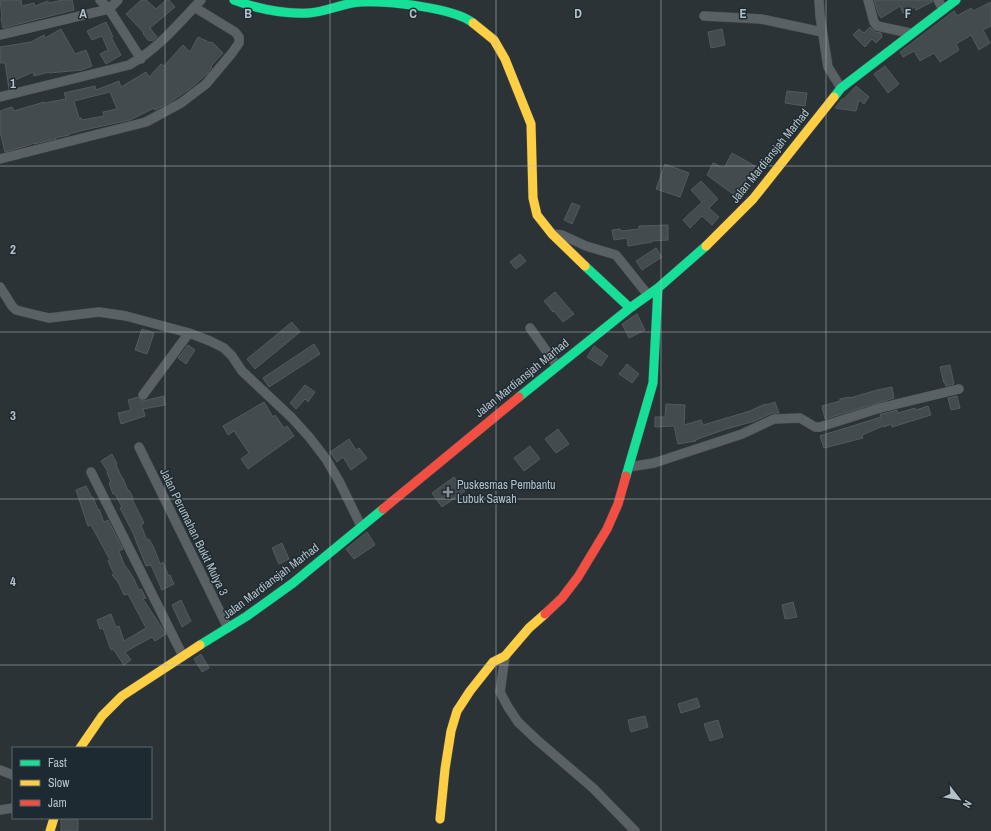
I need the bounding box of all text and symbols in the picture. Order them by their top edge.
text: A [79,5,87,22]
text: B [244,5,252,22]
text: C [409,5,417,22]
text: D [574,5,582,22]
text: E [739,5,747,22]
text: F [905,5,912,22]
text: 1 [10,75,16,92]
street label: Jalan Mardiansjah Marhad [727,106,813,206]
text: 2 [10,241,16,258]
street label: Jalan Mardiansjah Marhad [472,335,572,421]
text: 3 [10,407,16,424]
street label: Jalan Perumahan Bukit Mulya 3 [156,466,232,598]
place label: Puskesmas Pembantu Lubuk Sawah [457,477,555,507]
marker: Puskesmas Pembantu Lubuk Sawah [442,486,454,498]
street label: Jalan Mardiansjah Marhad [220,540,322,622]
text: 4 [10,573,16,590]
legend [12,747,152,819]
text: Fast [48,755,67,771]
text: Slow [48,775,70,791]
north arrow [939,779,979,819]
text: Jam [48,795,67,811]
text: N [960,798,975,811]

